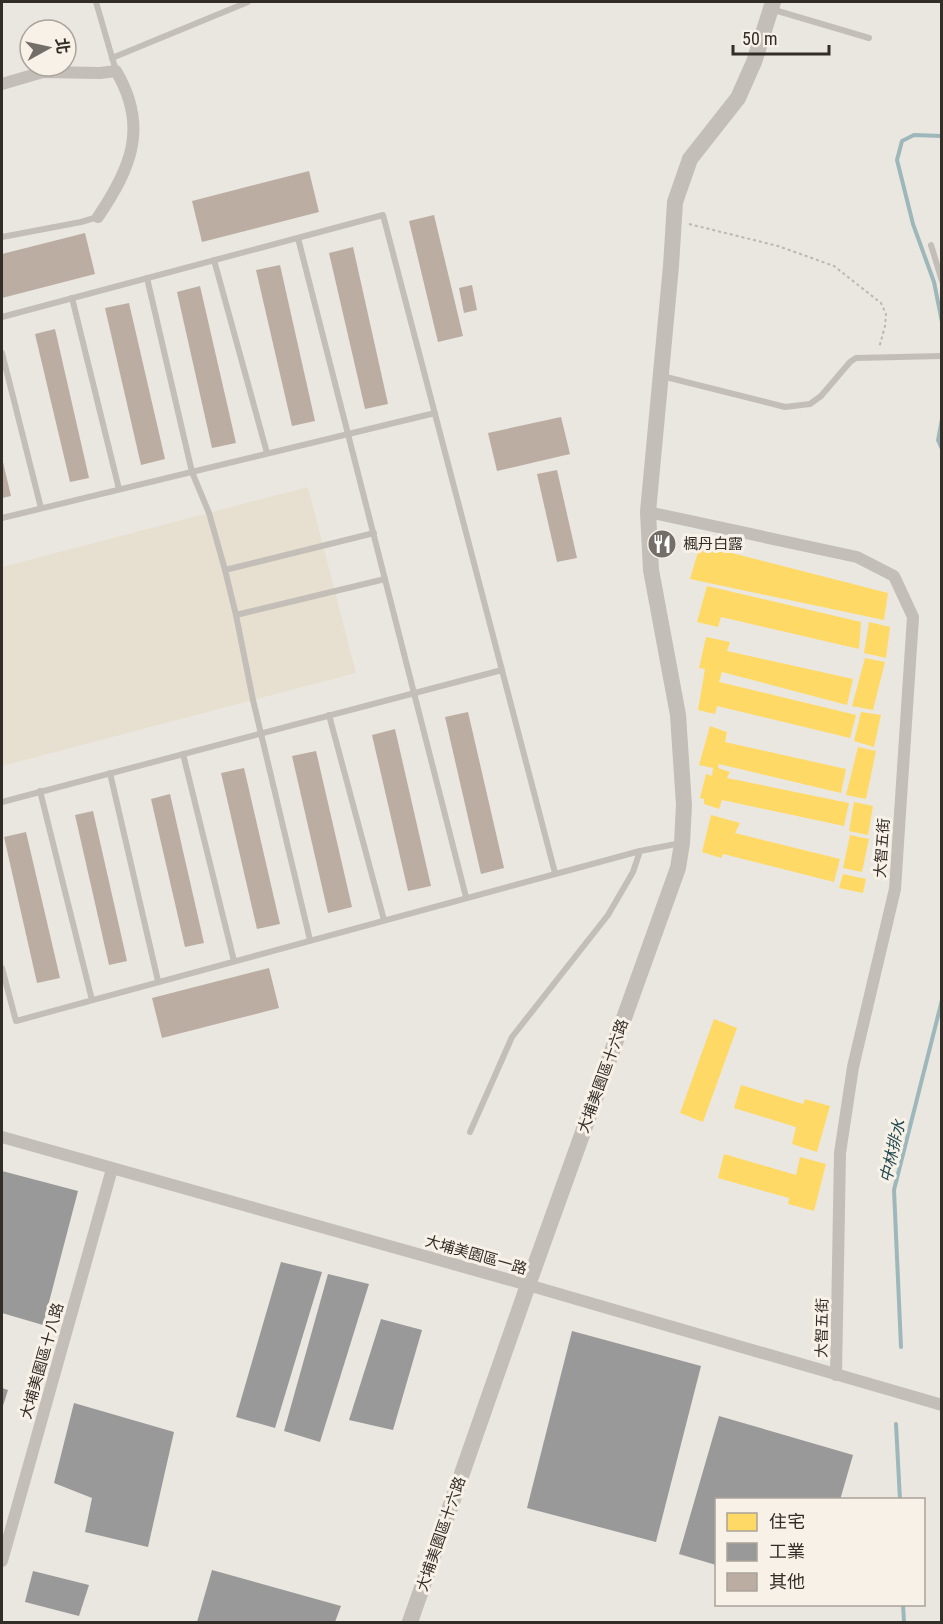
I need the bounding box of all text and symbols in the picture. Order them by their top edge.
north arrow [18,18,78,78]
scale bar [733,18,829,56]
text: 50 m [742,28,777,49]
text: 北 [52,37,73,55]
restaurant icon: 楓丹白露 [646,528,678,560]
place label: 楓丹白露 [683,535,743,553]
street label: 大智五街 [871,817,893,879]
street label: 大埔美園區十六路 [574,1017,632,1135]
water label: 中林排水 [876,1117,909,1184]
street label: 大埔美園區一路 [423,1232,529,1278]
street label: 大智五街 [812,1298,832,1358]
street label: 大埔美園區十八路 [17,1301,67,1421]
street label: 大埔美園區十六路 [413,1474,469,1594]
legend [715,1498,925,1606]
text: 住宅 [769,1511,805,1532]
text: 工業 [769,1541,805,1562]
text: 其他 [769,1571,805,1592]

